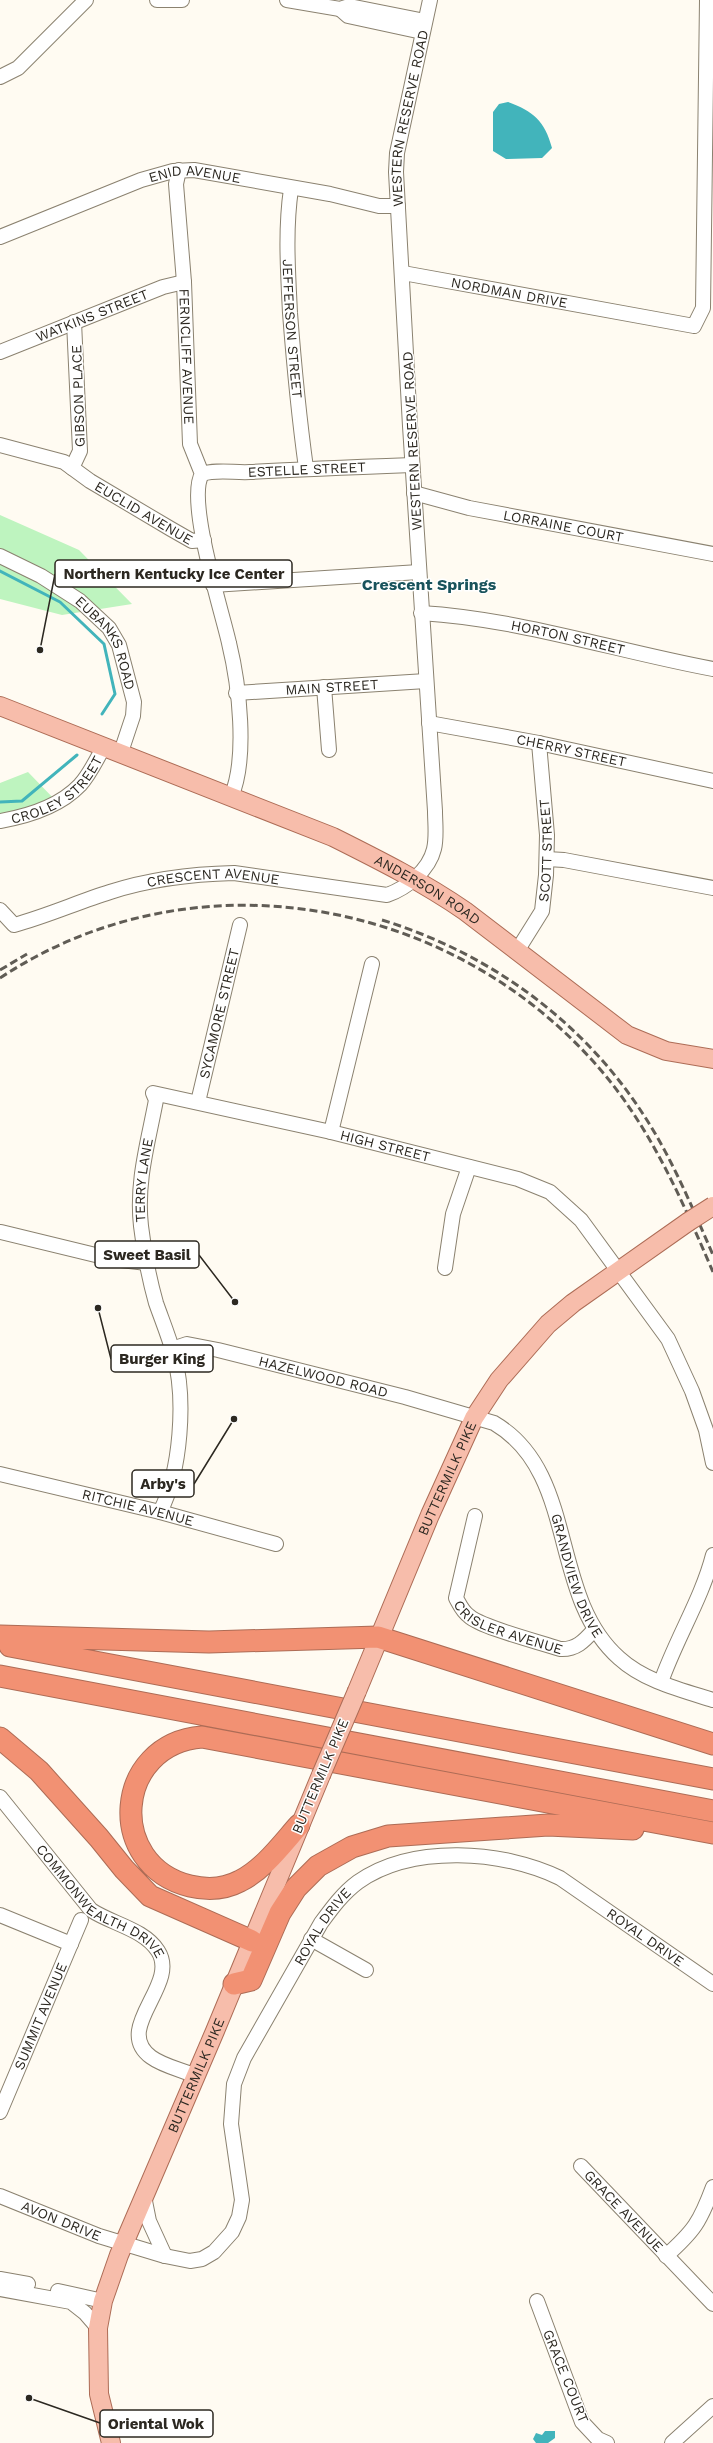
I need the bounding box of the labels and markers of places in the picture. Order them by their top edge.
callout: Northern Kentucky Ice Center [55,560,292,587]
callout: Sweet Basil [95,1241,199,1268]
callout: Burger King [111,1345,213,1372]
callout: Arby's [132,1470,194,1497]
callout: Oriental Wok [100,2410,213,2437]

